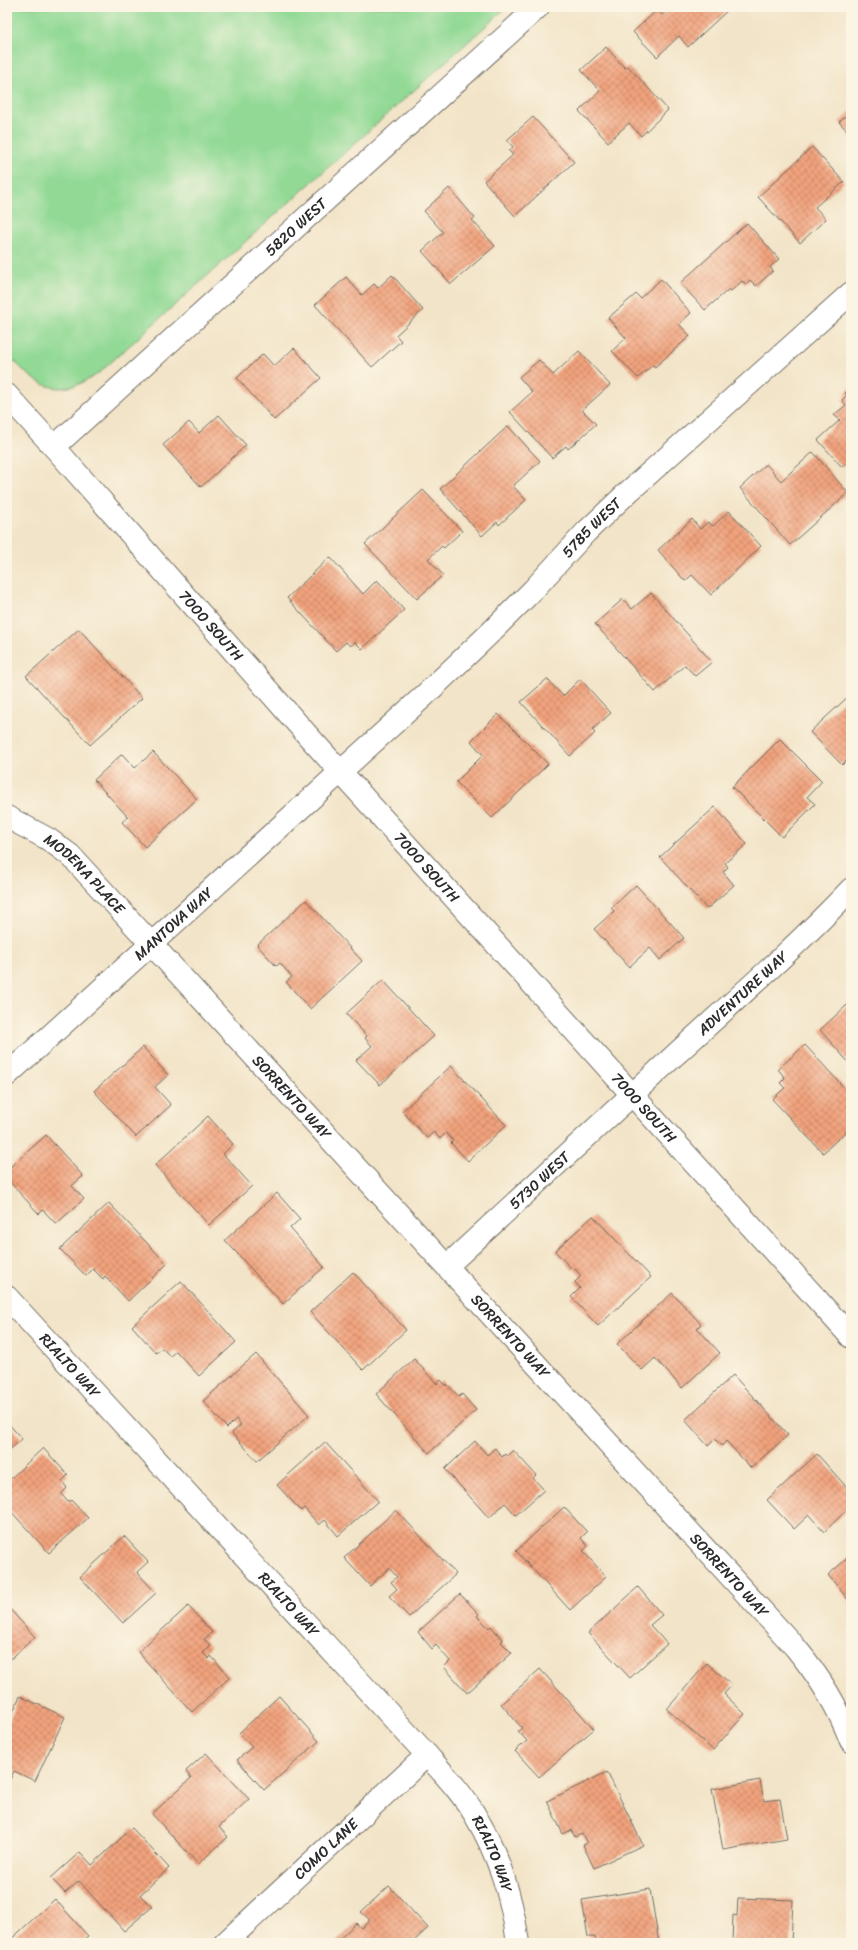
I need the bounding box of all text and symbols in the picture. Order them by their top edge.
street label: 5820 WEST [259,190,334,263]
street label: 5785 WEST [555,490,629,564]
street label: 7000 SOUTH [172,584,250,668]
street label: 7000 SOUTH [388,826,466,909]
street label: MODENA PLACE [38,827,132,922]
street label: MANTOVA WAY [128,880,220,967]
street label: ADVENTURE WAY [690,944,795,1043]
street label: SORRENTO WAY [246,1049,339,1147]
street label: 7000 SOUTH [605,1066,684,1150]
street label: 5730 WEST [503,1144,577,1216]
street label: SORRENTO WAY [464,1288,558,1386]
street label: RIALTO WAY [33,1327,107,1405]
street label: SORRENTO WAY [683,1527,776,1625]
street label: RIALTO WAY [252,1566,326,1644]
street label: RIALTO WAY [465,1810,520,1896]
street label: COMO LANE [288,1811,366,1886]

